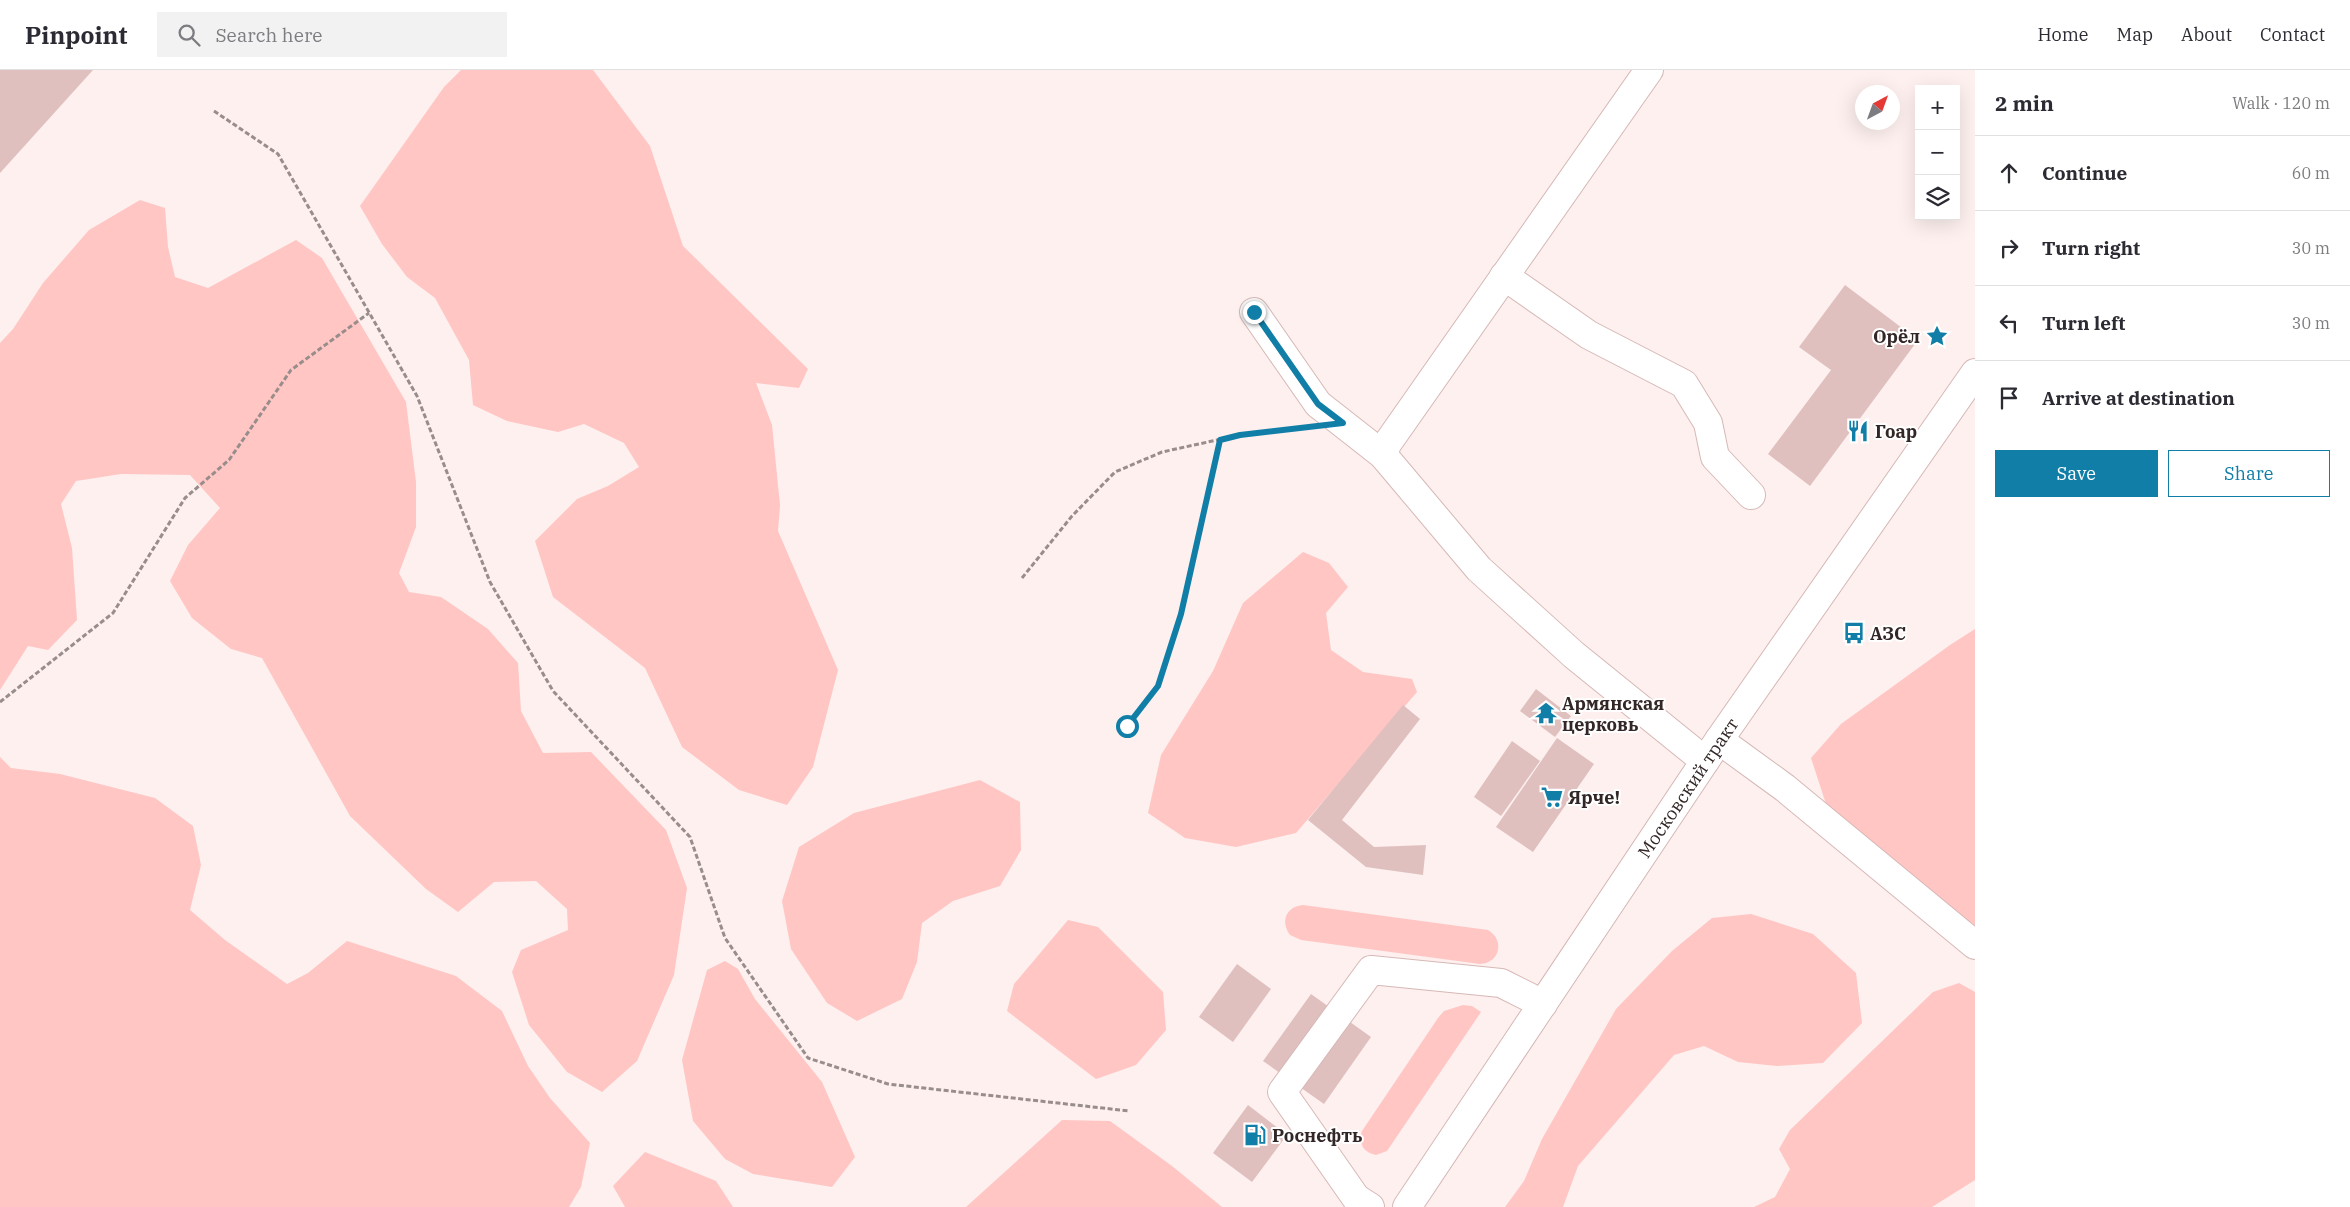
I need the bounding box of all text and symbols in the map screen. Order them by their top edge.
search box [157,12,507,57]
text: Pinpoint [25,19,127,51]
icon: search [175,21,203,49]
text: Search here [215,23,322,47]
text: Home [2037,23,2089,46]
text: Map [2117,23,2153,46]
text: About [2181,23,2232,46]
text: Contact [2260,23,2325,46]
north arrow [1855,85,1900,130]
map controls [1915,85,1960,220]
button: + [1915,85,1960,130]
text: 2 min [1995,89,2054,117]
text: Walk · 120 m [2232,93,2330,113]
button: − [1915,130,1960,175]
icon: ahead [1995,159,2023,187]
text: Continue [2042,161,2127,185]
text: 60 m [2292,163,2330,183]
button: layers [1915,175,1960,220]
icon: right [1995,234,2023,262]
text: Turn right [2042,236,2140,260]
text: 30 m [2292,238,2330,258]
route end [1243,301,1266,324]
icon: left [1995,309,2023,337]
text: Turn left [2042,311,2125,335]
text: 30 m [2292,313,2330,333]
place icon: Орёл [1924,323,1950,349]
place label: Орёл [1873,325,1920,348]
icon: arrive [1995,384,2023,412]
text: Arrive at destination [2042,386,2235,410]
restaurant icon: Гоар [1845,418,1871,444]
place label: Гоар [1875,420,1917,443]
button: Save [1995,450,2158,497]
button: Share [2168,450,2330,497]
bus stop icon: АЗС [1841,620,1867,646]
place label: АЗС [1870,622,1906,645]
place label: Армянская церковь [1562,692,1664,736]
temple icon: Армянская церковь [1533,700,1559,726]
street label: Московский тракт [1633,714,1743,862]
route start [1116,715,1139,738]
supermarket icon: Ярче! [1539,784,1565,810]
place label: Ярче! [1568,786,1620,809]
fuel station icon: Роснефть [1242,1122,1268,1148]
place label: Роснефть [1272,1124,1362,1147]

